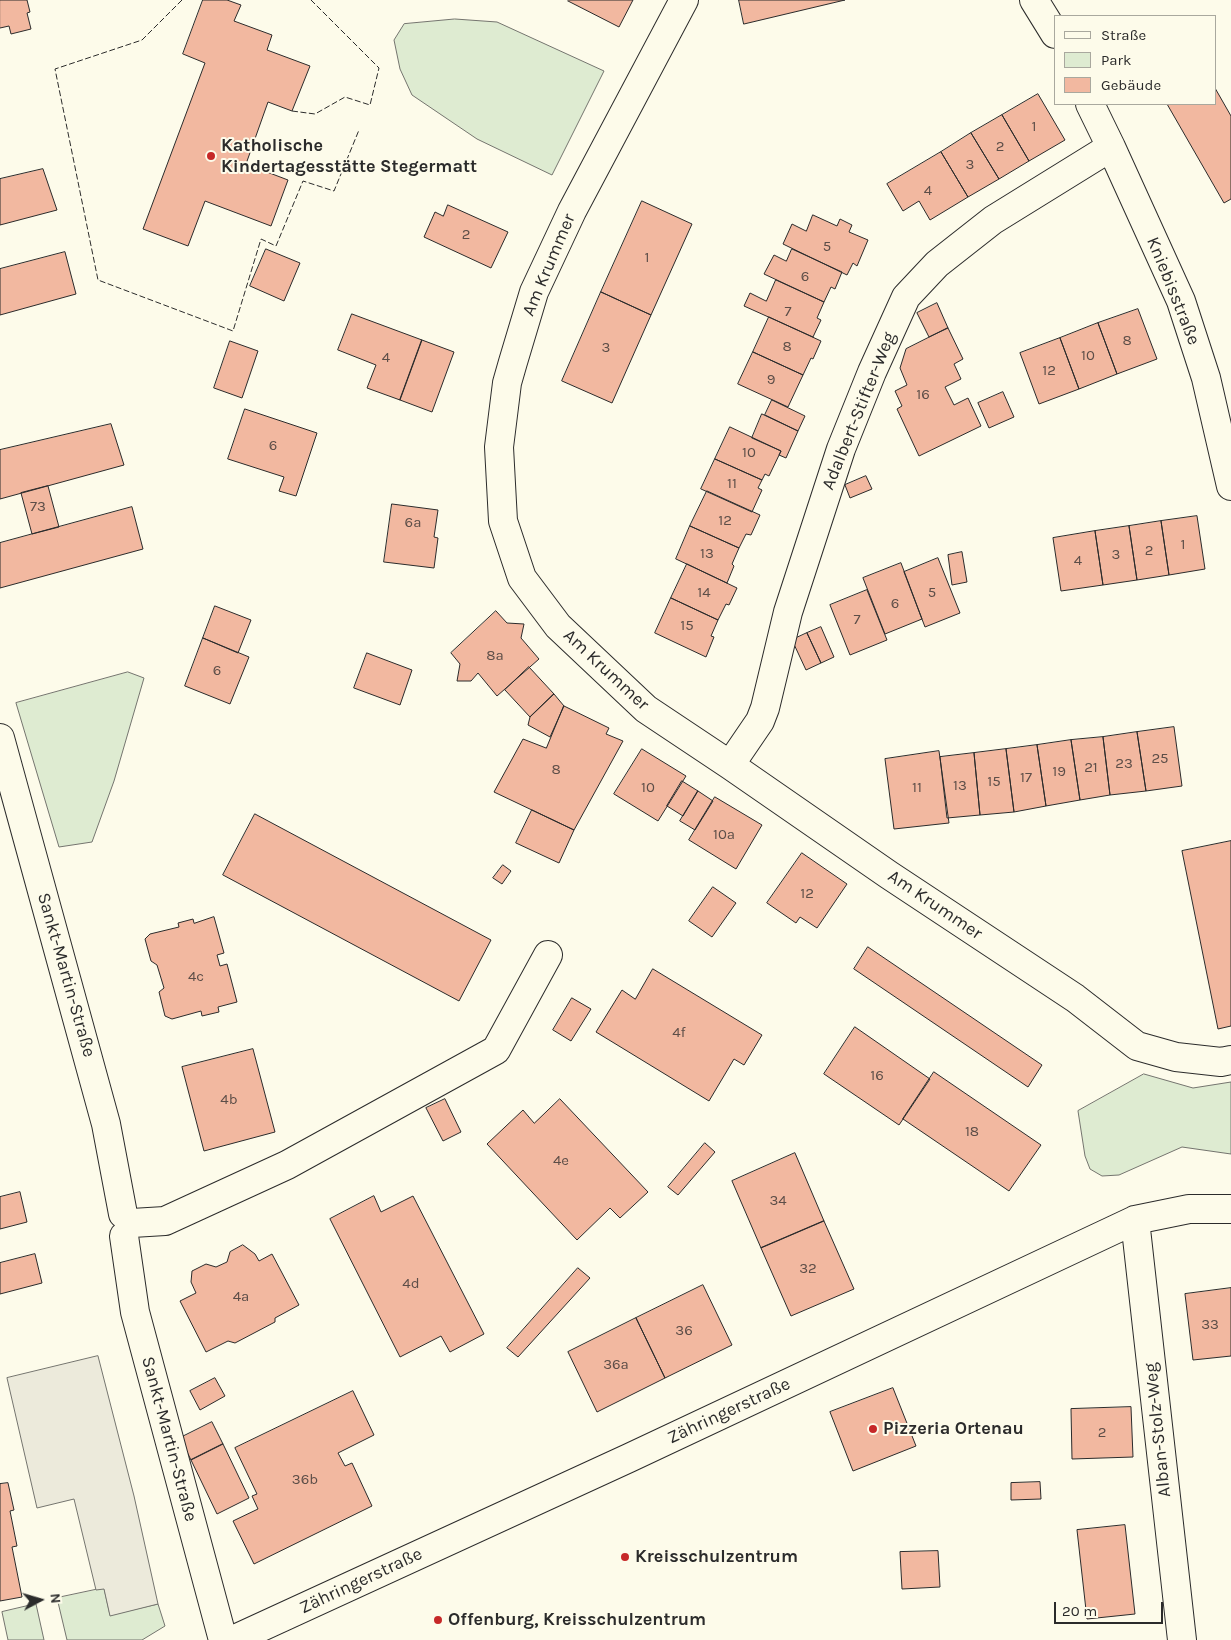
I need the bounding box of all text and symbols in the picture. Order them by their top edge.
legend [1054,15,1216,105]
text: Straße [1101,26,1146,44]
text: Park [1101,51,1131,69]
text: Gebäude [1101,76,1161,94]
house number: 1 [1032,118,1036,136]
place label: Katholische Kindertagesstätte Stegermatt [221,135,477,178]
house number: 2 [996,138,1004,156]
marker: Katholische Kindertagesstätte Stegermatt [205,150,217,162]
house number: 3 [966,156,974,174]
house number: 4 [924,182,932,200]
street label: Am Krummer [518,211,580,319]
house number: 2 [462,226,470,244]
street label: Kniebisstraße [1141,234,1205,348]
house number: 5 [823,238,831,256]
house number: 1 [645,249,649,267]
house number: 6 [801,268,809,286]
house number: 7 [784,303,792,321]
street label: Adalbert-Stifter-Weg [817,329,901,493]
house number: 8 [1122,332,1132,350]
house number: 8 [782,338,792,356]
house number: 3 [602,339,610,357]
house number: 10 [1081,347,1095,365]
house number: 4 [382,349,390,367]
house number: 12 [1042,362,1056,380]
house number: 9 [767,371,775,389]
house number: 16 [916,386,930,404]
house number: 6 [269,437,277,455]
house number: 10 [742,444,756,462]
house number: 11 [727,475,737,493]
house number: 73 [30,498,46,516]
house number: 12 [718,512,732,530]
house number: 6a [405,514,421,532]
house number: 1 [1181,536,1185,554]
house number: 2 [1145,542,1153,560]
house number: 13 [700,545,714,563]
house number: 3 [1112,546,1120,564]
house number: 4 [1074,552,1082,570]
house number: 14 [697,584,711,602]
house number: 5 [928,584,936,602]
house number: 6 [891,595,899,613]
house number: 7 [853,611,861,629]
house number: 15 [680,617,694,635]
street label: Am Krummer [559,625,653,715]
house number: 8a [486,647,504,665]
house number: 6 [213,662,221,680]
house number: 25 [1151,750,1169,768]
house number: 23 [1115,755,1133,773]
house number: 21 [1084,759,1098,777]
house number: 8 [551,761,561,779]
house number: 19 [1052,763,1066,781]
house number: 17 [1020,769,1032,787]
house number: 15 [987,773,1001,791]
house number: 13 [953,777,967,795]
house number: 10 [641,779,655,797]
house number: 11 [912,779,922,797]
house number: 10a [713,826,735,844]
street label: Am Krummer [884,866,986,944]
house number: 12 [800,885,814,903]
street label: Sankt-Martin-Straße [32,890,100,1060]
house number: 4c [188,968,204,986]
house number: 4f [672,1024,686,1042]
house number: 16 [870,1067,884,1085]
house number: 4b [220,1091,238,1109]
house number: 18 [965,1123,979,1141]
house number: 4e [553,1152,569,1170]
house number: 34 [769,1192,787,1210]
house number: 32 [799,1260,817,1278]
house number: 4d [402,1275,420,1293]
house number: 4a [233,1288,249,1306]
house number: 33 [1201,1316,1219,1334]
house number: 36 [675,1322,693,1340]
street label: Sankt-Martin-Straße [137,1354,201,1524]
house number: 36a [603,1356,629,1374]
street label: Alban-Stolz-Weg [1140,1362,1176,1498]
street label: Zähringerstraße [664,1373,794,1449]
place label: Pizzeria Ortenau [883,1418,1024,1440]
marker: Pizzeria Ortenau [867,1423,879,1435]
house number: 2 [1098,1424,1106,1442]
house number: 36b [292,1471,318,1489]
street label: Zähringerstraße [296,1543,426,1619]
place label: Kreisschulzentrum [635,1546,798,1568]
marker: Kreisschulzentrum [619,1551,631,1563]
north arrow [15,1575,65,1625]
text: N [46,1592,64,1604]
scale bar [1056,1592,1165,1624]
text: 20 m [1062,1602,1097,1620]
place label: Offenburg, Kreisschulzentrum [448,1609,706,1631]
marker: Offenburg, Kreisschulzentrum [432,1614,444,1626]

